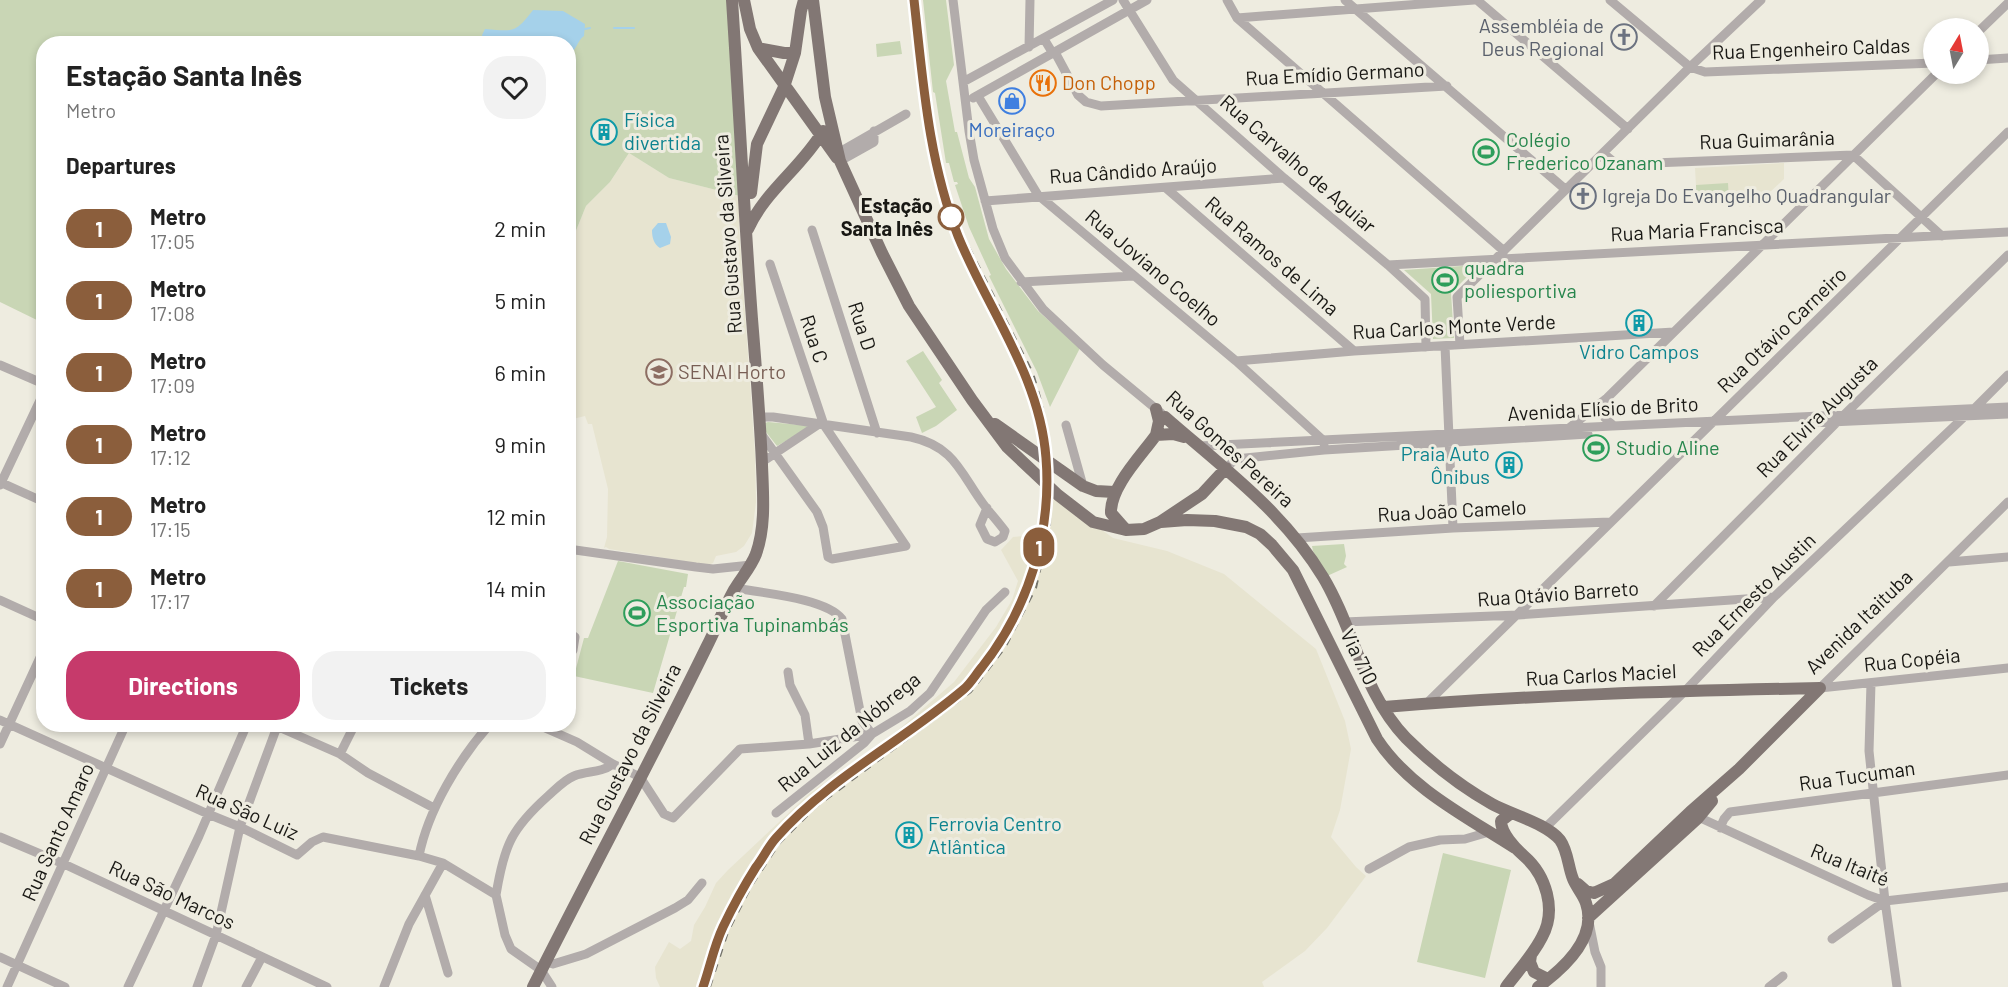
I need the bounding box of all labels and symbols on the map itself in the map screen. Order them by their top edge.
place label: Assembléia de Deus Regional [1479,13,1604,60]
north arrow [1923,18,1989,84]
church icon: Assembléia de Deus Regional [1609,22,1639,52]
street label: Rua Engenheiro Caldas [1711,33,1910,63]
street label: Rua Emídio Germano [1245,56,1425,90]
restaurant icon: Don Chopp [1028,68,1058,98]
place label: Don Chopp [1062,70,1156,94]
shop icon: Moreiraço [997,86,1027,116]
street label: Rua Carvalho de Aguiar [1216,89,1381,237]
place label: Física divertida [624,107,701,154]
building icon: Física divertida [589,117,619,147]
place label: Moreiraço [969,117,1055,141]
street label: Rua Guimarânia [1699,125,1835,153]
place label: Colégio Frederico Ozanam [1506,127,1663,174]
street label: Rua Gustavo da Silveira [708,133,746,335]
sports icon: Colégio Frederico Ozanam [1471,137,1501,167]
street label: Rua Cândido Araújo [1048,152,1218,188]
church icon: Igreja Do Evangelho Quadrangular [1568,181,1598,211]
place label: Igreja Do Evangelho Quadrangular [1602,183,1891,207]
street label: Rua Ramos de Lima [1201,191,1344,320]
place label: Estação Santa Inês [841,193,933,240]
marker: Estação Santa Inês [938,204,964,230]
street label: Rua Joviano Coelho [1081,204,1226,331]
street label: Rua Maria Francisca [1610,212,1784,246]
place label: quadra poliesportiva [1464,255,1577,302]
street label: Rua Otávio Carneiro [1712,261,1851,397]
sports icon: quadra poliesportiva [1430,265,1460,295]
street label: Rua D [844,298,882,353]
building icon: Vidro Campos [1624,308,1654,338]
street label: Rua Carlos Monte Verde [1352,309,1556,343]
street label: Rua C [796,312,834,366]
place label: Vidro Campos [1579,339,1699,363]
street label: Rua Elvira Augusta [1751,351,1882,482]
school or university icon: SENAI Horto [644,357,674,387]
place label: SENAI Horto [678,359,786,383]
street label: Rua Gomes Pereira [1162,385,1299,512]
street label: Avenida Elísio de Brito [1507,391,1699,425]
sports icon: Studio Aline [1581,433,1611,463]
place label: Studio Aline [1616,435,1720,459]
place label: Praia Auto Ônibus [1401,441,1490,488]
building icon: Praia Auto Ônibus [1494,450,1524,480]
street label: Rua João Camelo [1377,494,1527,526]
line badge: 1 [1020,528,1058,566]
street label: Rua Ernesto Austin [1687,528,1820,661]
street label: Avenida Itaituba [1800,564,1917,678]
street label: Rua Otávio Barreto [1476,575,1640,611]
place label: Associação Esportiva Tupinambás [656,589,849,636]
sports icon: Associação Esportiva Tupinambás [622,598,652,628]
street label: Via 710 [1336,625,1384,688]
street label: Rua Copéia [1862,642,1961,676]
street label: Rua Carlos Maciel [1525,658,1677,690]
street label: Rua Gustavo da Silveira [573,659,685,848]
street label: Rua Luiz da Nóbrega [772,666,924,796]
street label: Rua Tucuman [1797,755,1917,795]
street label: Rua Santo Amaro [16,759,98,904]
street label: Rua São Luiz [192,778,303,844]
place label: Ferrovia Centro Atlântica [928,811,1062,858]
building icon: Ferrovia Centro Atlântica [894,820,924,850]
street label: Rua Itaité [1808,837,1893,891]
street label: Rua São Marcos [106,854,239,934]

